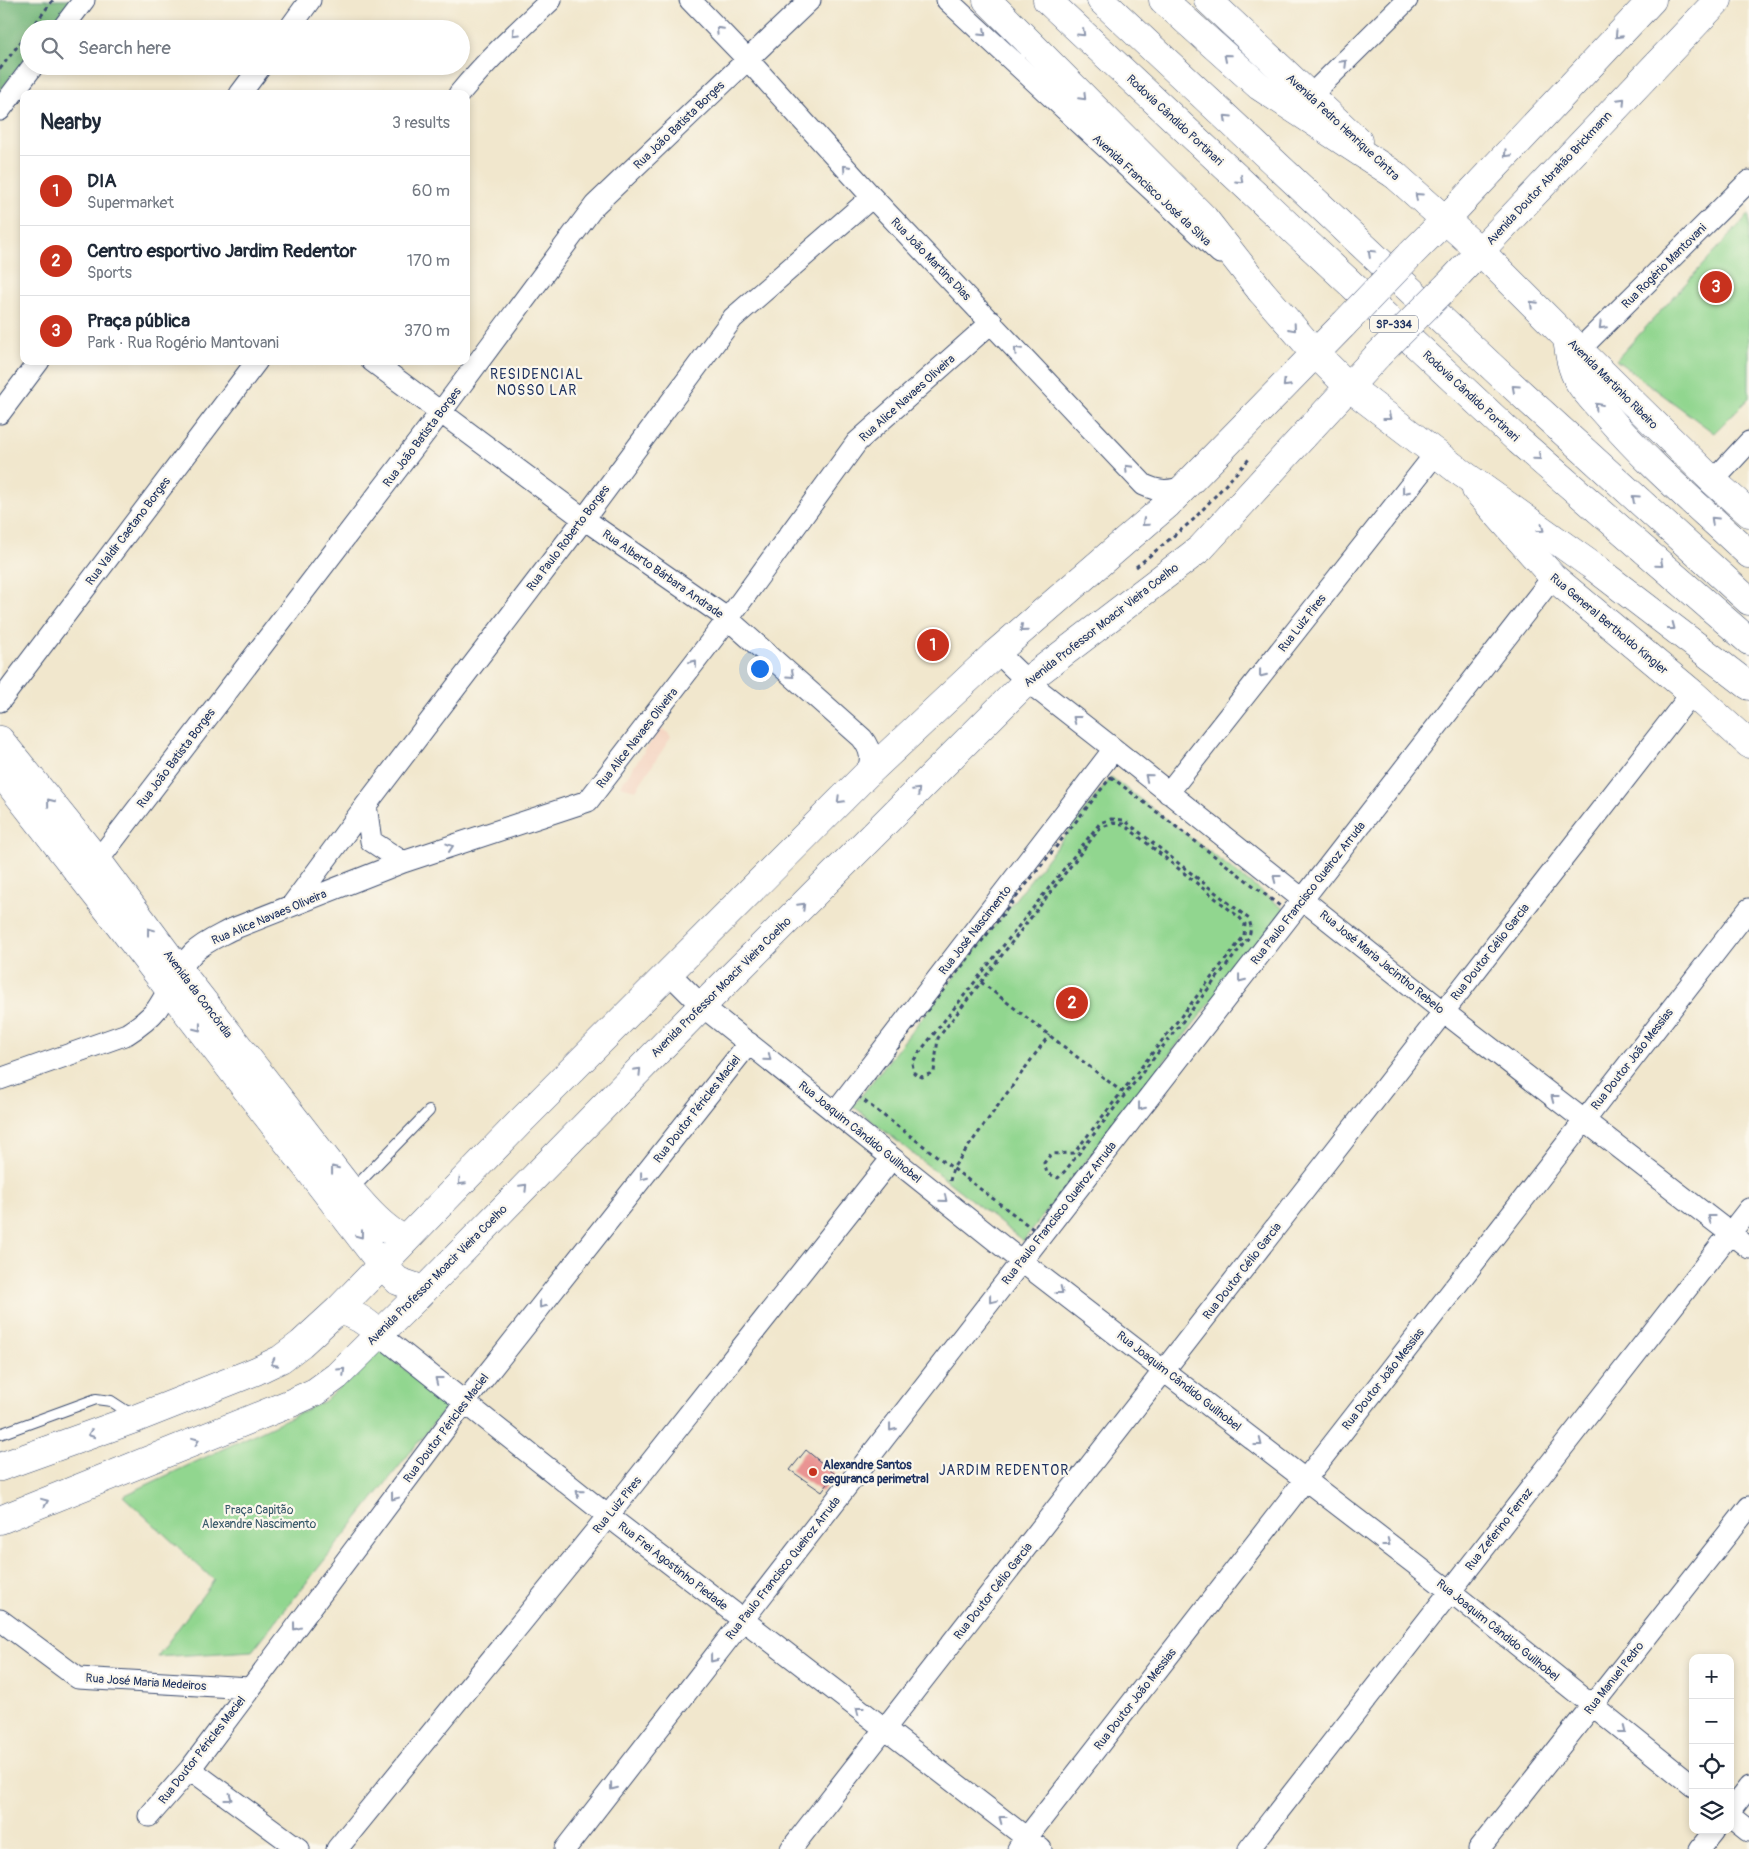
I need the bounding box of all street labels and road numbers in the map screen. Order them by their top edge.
street label: Avenida Pedro Henrique Cintra [1283,71,1403,184]
street label: Rodovia Cândido Portinari [1123,72,1226,169]
street label: Rua João Batista Borges [631,78,728,173]
street label: Avenida Doutor Abrahão Brickmann [1483,108,1616,248]
street label: Avenida Francisco José da Silva [1089,131,1214,250]
street label: Rua João Martins Dias [887,215,974,304]
street label: Rua Rogério Mantovani [1619,221,1710,312]
road number: SP-334 [1370,316,1418,332]
street label: Avenida Martinho Ribeiro [1564,336,1661,433]
street label: Rodovia Cândido Portinari [1419,348,1522,445]
street label: Rua Alice Navaes Oliveira [856,351,959,445]
street label: Rua João Batista Borges [380,384,465,490]
street label: Rua Valdir Caetano Borges [83,474,174,588]
street label: Rua Paulo Roberto Borges [524,482,614,594]
street label: Rua Alberto Bárbara Andrade [599,527,726,622]
street label: Avenida Professor Moacir Vieira Coelho [1021,560,1182,691]
street label: Rua General Bertholdo Kingler [1547,571,1671,679]
street label: Rua Luiz Pires [1275,591,1330,655]
street label: Rua Alice Navaes Oliveira [593,685,682,792]
street label: Rua João Batista Borges [134,705,219,811]
street label: Rua Paulo Francisco Queiroz Arruda [1248,818,1369,968]
street label: Rua José Nascimento [936,882,1015,978]
street label: Rua Alice Navaes Oliveira [209,886,329,948]
street label: Rua Doutor Célio Garcia [1448,901,1533,1004]
street label: Rua José Maria Jacintho Rebelo [1316,907,1448,1018]
street label: Avenida Professor Moacir Vieira Coelho [648,914,795,1061]
street label: Avenida da Concórdia [160,947,236,1041]
street label: Rua Doutor João Messias [1588,1005,1677,1113]
street label: Rua Doutor Péricles Maciel [651,1052,744,1166]
street label: Rua Joaquim Cândido Guilhobel [795,1078,924,1187]
street label: Rua Paulo Francisco Queiroz Arruda [999,1138,1120,1288]
street label: Avenida Professor Moacir Vieira Coelho [364,1202,511,1349]
street label: Rua Doutor Célio Garcia [1200,1220,1285,1323]
street label: Rua Doutor João Messias [1339,1325,1428,1433]
street label: Rua Joaquim Cândido Guilhobel [1113,1328,1244,1435]
street label: Rua Doutor Péricles Maciel [400,1371,492,1486]
street label: Rua Luiz Pires [590,1473,645,1537]
street label: Rua Zeferino Ferraz [1462,1485,1536,1574]
street label: Rua Paulo Francisco Queiroz Arruda [723,1493,844,1643]
street label: Rua Frei Agostinho Piedade [615,1519,731,1614]
street label: Rua Doutor Célio Garcia [951,1540,1036,1643]
street label: Rua Joaquim Cândido Guilhobel [1433,1576,1562,1685]
street label: Rua Manuel Pedro [1581,1639,1648,1718]
street label: Rua Doutor João Messias [1091,1645,1180,1753]
street label: Rua José Maria Medeiros [85,1671,207,1694]
street label: Rua Doutor Péricles Maciel [156,1693,249,1807]

